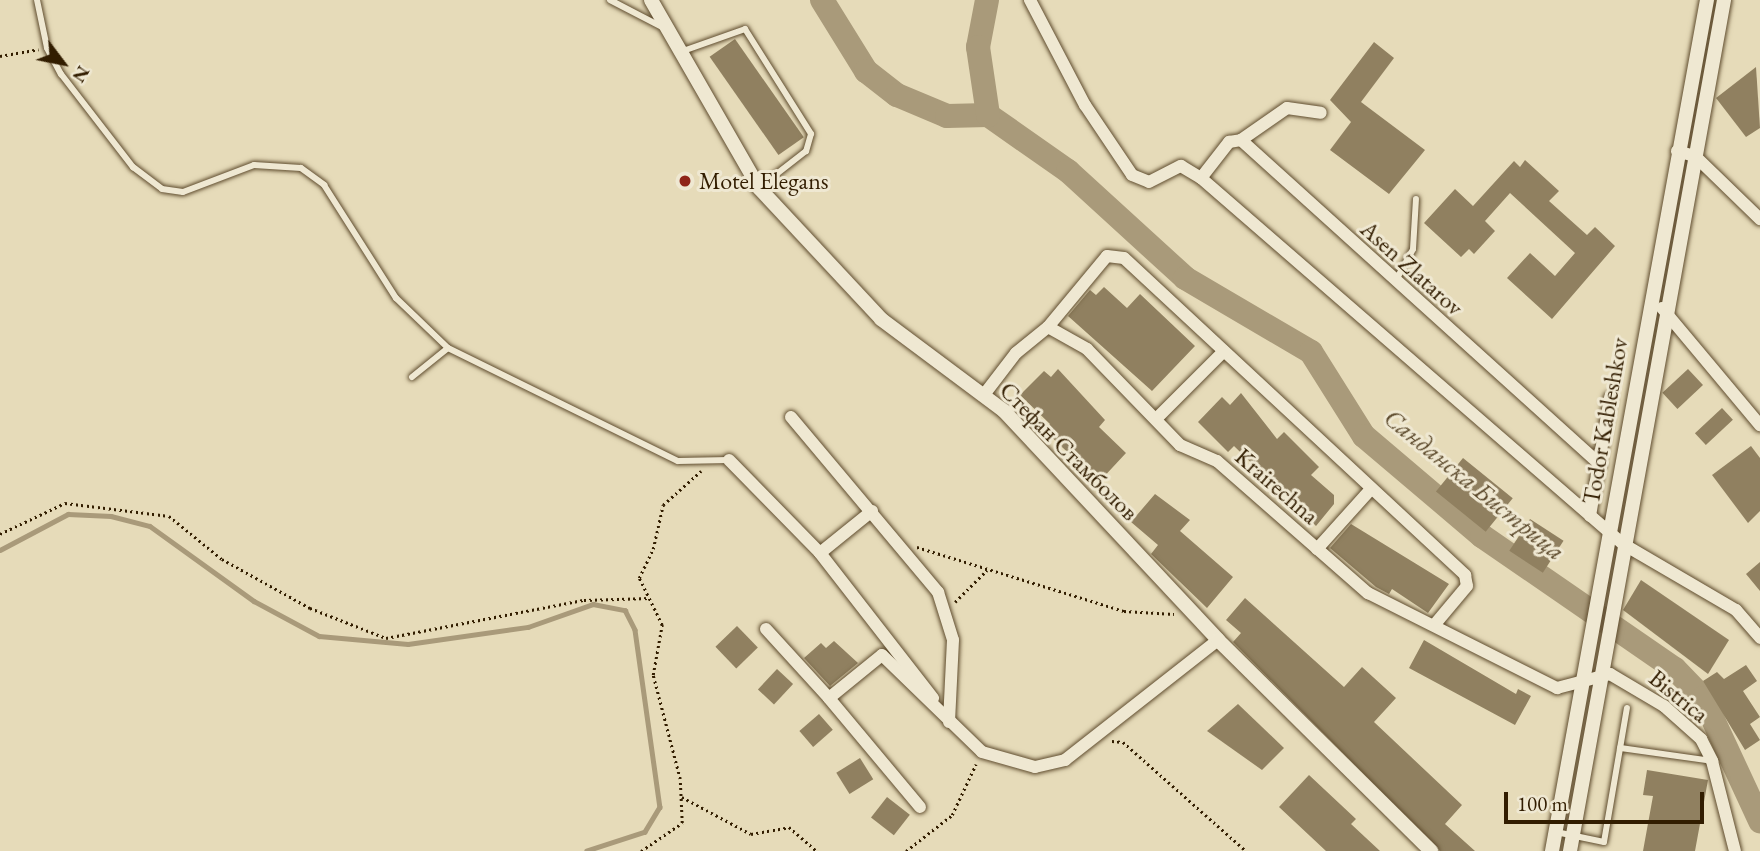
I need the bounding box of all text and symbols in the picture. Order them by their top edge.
north arrow [28,28,98,98]
text: N [67,61,96,88]
place label: Motel Elegans [699,167,829,195]
marker: Motel Elegans [677,173,693,189]
street label: Asen Zlatarov [1355,214,1469,322]
street label: Todor Kableshkov [1576,335,1634,507]
street label: Стефан Стамболов [994,376,1144,526]
water label: Санданска Бистрица [1377,403,1571,567]
street label: Krairechna [1229,442,1325,530]
street label: Bistrica [1643,663,1715,729]
scale bar [1508,778,1708,822]
text: 100 m [1517,790,1568,817]

